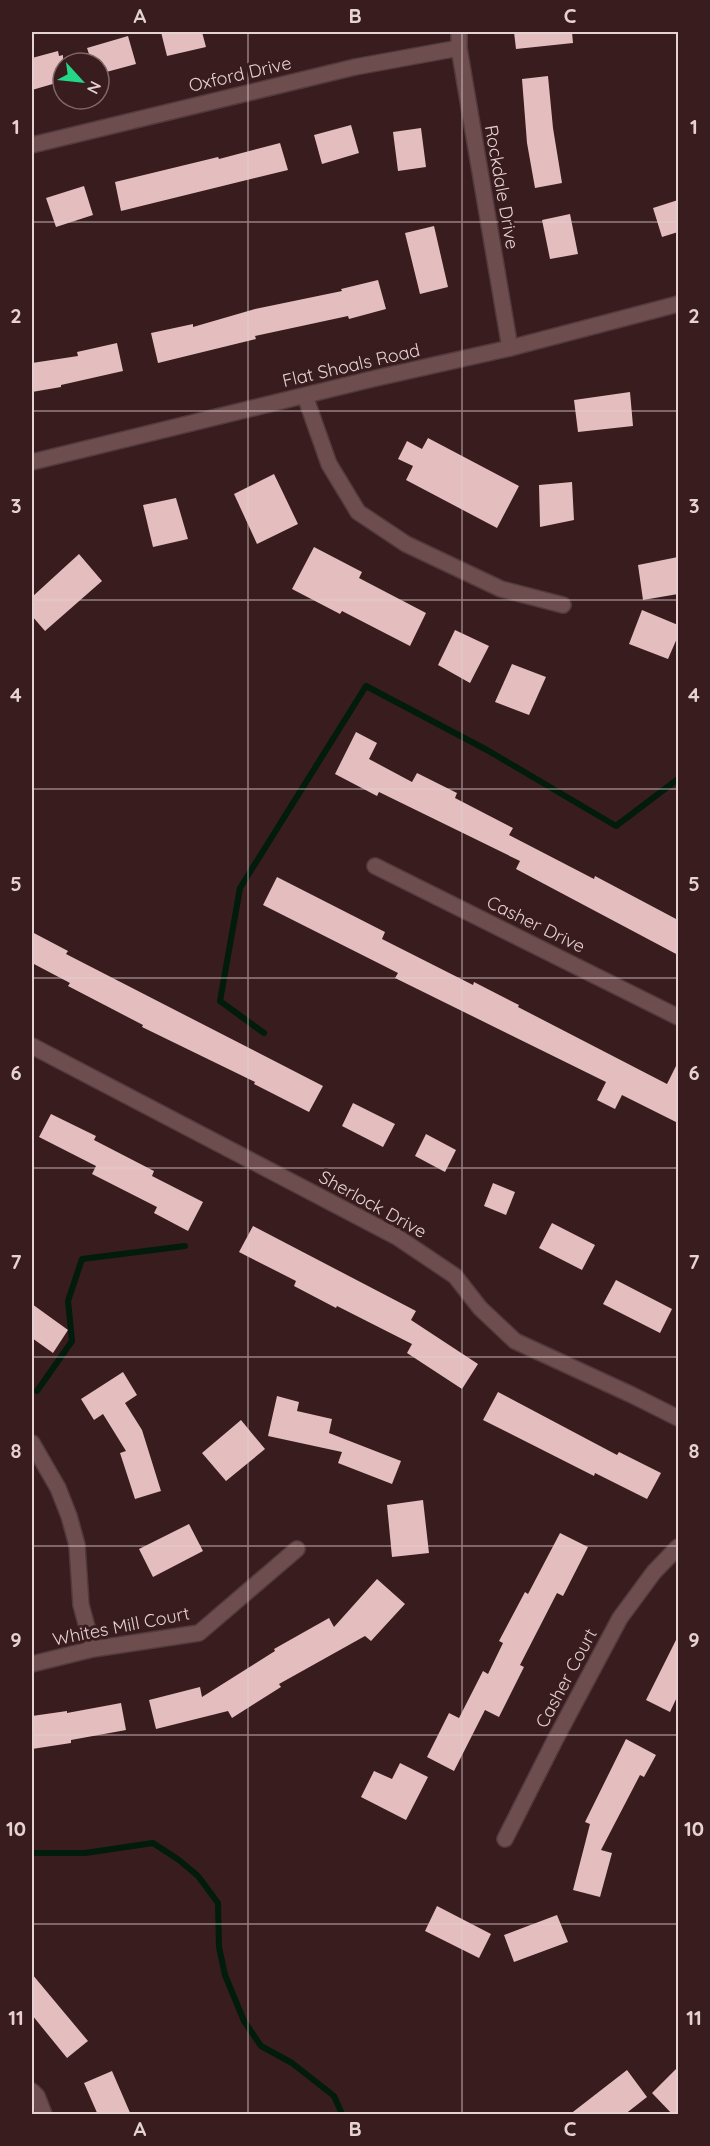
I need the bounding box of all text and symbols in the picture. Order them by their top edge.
text: A [134,3,147,28]
text: B [348,3,362,28]
text: C [564,3,577,28]
north arrow [51,51,111,111]
street label: Oxford Drive [186,51,294,97]
text: N [83,78,106,98]
text: 1 [12,114,20,139]
text: 1 [690,114,698,139]
street label: Rockdale Drive [480,123,524,251]
text: 2 [10,303,22,328]
text: 2 [688,303,700,328]
street label: Flat Shoals Road [280,338,422,392]
text: 3 [11,493,21,518]
text: 3 [689,493,699,518]
text: 4 [10,682,22,707]
text: 4 [688,682,700,707]
text: 5 [10,871,22,896]
text: 5 [688,871,700,896]
street label: Casher Drive [483,890,589,958]
text: 6 [10,1060,22,1085]
text: 6 [688,1060,700,1085]
street label: Sherlock Drive [315,1165,431,1243]
text: 7 [11,1249,22,1274]
text: 7 [689,1249,700,1274]
text: 8 [11,1438,22,1463]
text: 8 [689,1438,700,1463]
street label: Whites Mill Court [51,1601,191,1651]
street label: Casher Court [530,1624,602,1732]
text: 9 [10,1627,22,1652]
text: 9 [688,1627,700,1652]
text: 10 [6,1816,26,1841]
text: 10 [684,1816,704,1841]
text: 11 [8,2005,24,2030]
text: 11 [686,2005,702,2030]
text: A [134,2116,147,2141]
text: B [348,2116,362,2141]
text: C [564,2116,577,2141]

